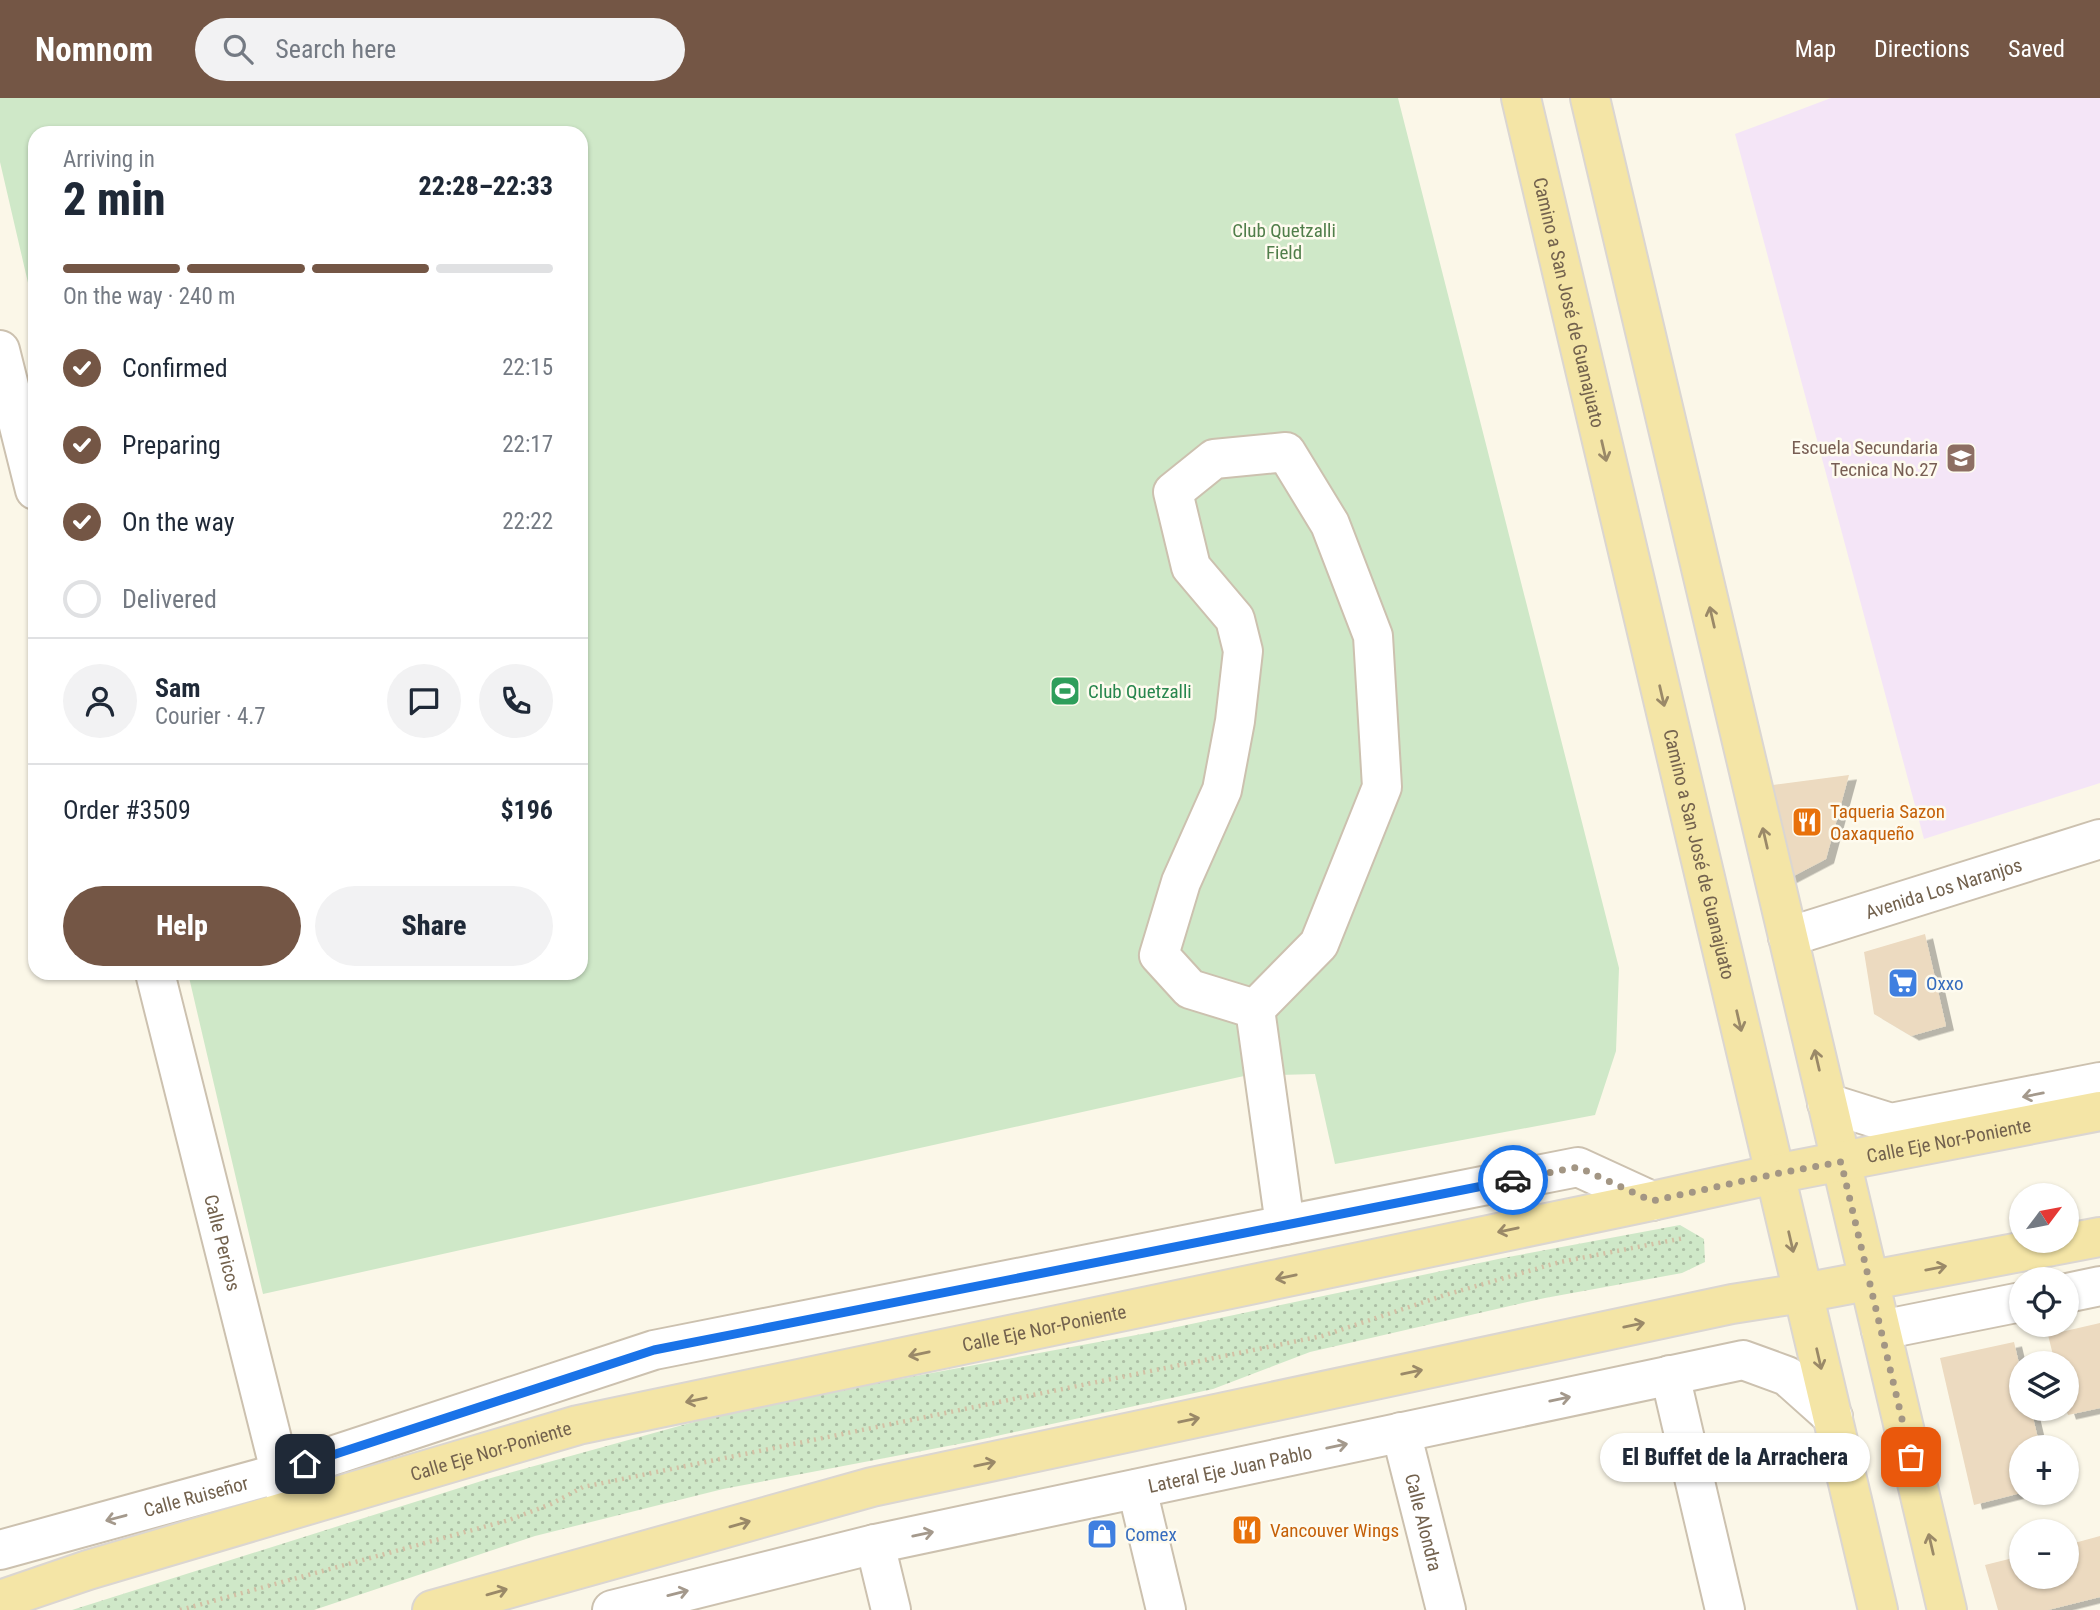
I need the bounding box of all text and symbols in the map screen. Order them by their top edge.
search box [195,18,685,81]
text: Nomnom [35,30,153,69]
icon: search [219,30,257,68]
text: Search here [275,34,396,64]
text: Map [1795,35,1836,63]
text: Directions [1874,35,1970,63]
text: Saved [2008,35,2065,63]
text: Arriving in [63,146,155,173]
text: 22:28–22:33 [419,171,553,201]
text: 2 min [63,172,166,226]
street label: Camino a San José de Guanajuato [1528,175,1609,430]
park label: Club Quetzalli Field [1232,219,1336,264]
text: On the way · 240 m [63,283,235,310]
icon: check [63,349,101,387]
text: Confirmed [122,353,228,383]
text: 22:15 [502,354,553,381]
icon: check [63,426,101,464]
text: Preparing [122,430,221,460]
text: 22:17 [502,431,553,458]
place label: Escuela Secundaria Tecnica No.27 [1792,436,1938,481]
one-way arrow [1598,439,1611,462]
school or university icon: Escuela Secundaria Tecnica No.27 [1944,441,1978,475]
icon: check [63,503,101,541]
text: On the way [122,507,235,537]
text: 22:22 [502,508,553,535]
text: Delivered [122,584,217,614]
one-way arrow [1705,606,1719,629]
button: person [63,664,137,738]
button: chat [387,664,461,738]
button: phone [479,664,553,738]
text: Sam [155,673,201,703]
sports icon: Club Quetzalli [1048,674,1082,708]
place label: Club Quetzalli [1088,680,1192,703]
one-way arrow [1656,684,1669,707]
text: Courier · 4.7 [155,703,266,730]
street label: Camino a San José de Guanajuato [1658,727,1740,982]
text: Order #3509 [63,795,191,825]
text: $196 [500,795,553,825]
place label: Taqueria Sazon Oaxaqueño [1830,800,1945,845]
restaurant icon: Taqueria Sazon Oaxaqueño [1790,805,1824,839]
one-way arrow [1758,827,1771,850]
street label: Avenida Los Naranjos [1863,853,2025,924]
button: Help [63,886,301,966]
button: Share [315,886,553,966]
supermarket icon: Oxxo [1886,966,1920,1000]
place label: Oxxo [1926,972,1963,995]
one-way arrow [1732,1009,1746,1032]
one-way arrow [1810,1049,1823,1072]
one-way arrow [2022,1089,2045,1102]
street label: Calle Eje Nor-Poniente [1865,1114,2033,1168]
courier [1478,1145,1548,1215]
icon: car [1494,1161,1532,1199]
north arrow [2009,1183,2079,1253]
map controls [2009,1183,2079,1589]
street label: Calle Pericos [199,1192,245,1293]
one-way arrow [1497,1224,1520,1238]
one-way arrow [1785,1230,1798,1253]
one-way arrow [1924,1260,1947,1274]
button: locate [2009,1267,2079,1337]
one-way arrow [1275,1271,1297,1284]
street label: Calle Eje Nor-Poniente [960,1300,1128,1357]
one-way arrow [1622,1317,1645,1331]
one-way arrow [908,1347,931,1361]
one-way arrow [1812,1347,1826,1370]
button: layers [2009,1351,2079,1421]
one-way arrow [1400,1365,1423,1379]
one-way arrow [1548,1391,1571,1405]
one-way arrow [685,1394,708,1408]
one-way arrow [1177,1413,1200,1427]
street label: Calle Eje Nor-Poniente [408,1417,574,1486]
pin [1881,1427,1941,1487]
callout: El Buffet de la Arrachera [1600,1432,1869,1482]
pin [275,1434,335,1494]
button: + [2009,1435,2079,1505]
icon: bag [1892,1438,1930,1476]
one-way arrow [1325,1439,1348,1452]
street label: Lateral Eje Juan Pablo [1146,1441,1314,1498]
text: El Buffet de la Arrachera [1622,1444,1848,1471]
icon: home [286,1445,324,1483]
one-way arrow [973,1456,995,1469]
street label: Calle Ruiseñor [141,1471,251,1522]
street label: Calle Alondra [1400,1471,1447,1574]
one-way arrow [105,1512,127,1525]
restaurant icon: Vancouver Wings [1230,1513,1264,1547]
one-way arrow [728,1517,751,1530]
shop icon: Comex [1085,1517,1119,1551]
place label: Vancouver Wings [1270,1519,1399,1542]
button: − [2009,1519,2079,1589]
place label: Comex [1125,1523,1177,1546]
one-way arrow [911,1526,934,1540]
one-way arrow [1924,1533,1937,1555]
one-way arrow [486,1584,508,1597]
one-way arrow [666,1586,689,1599]

